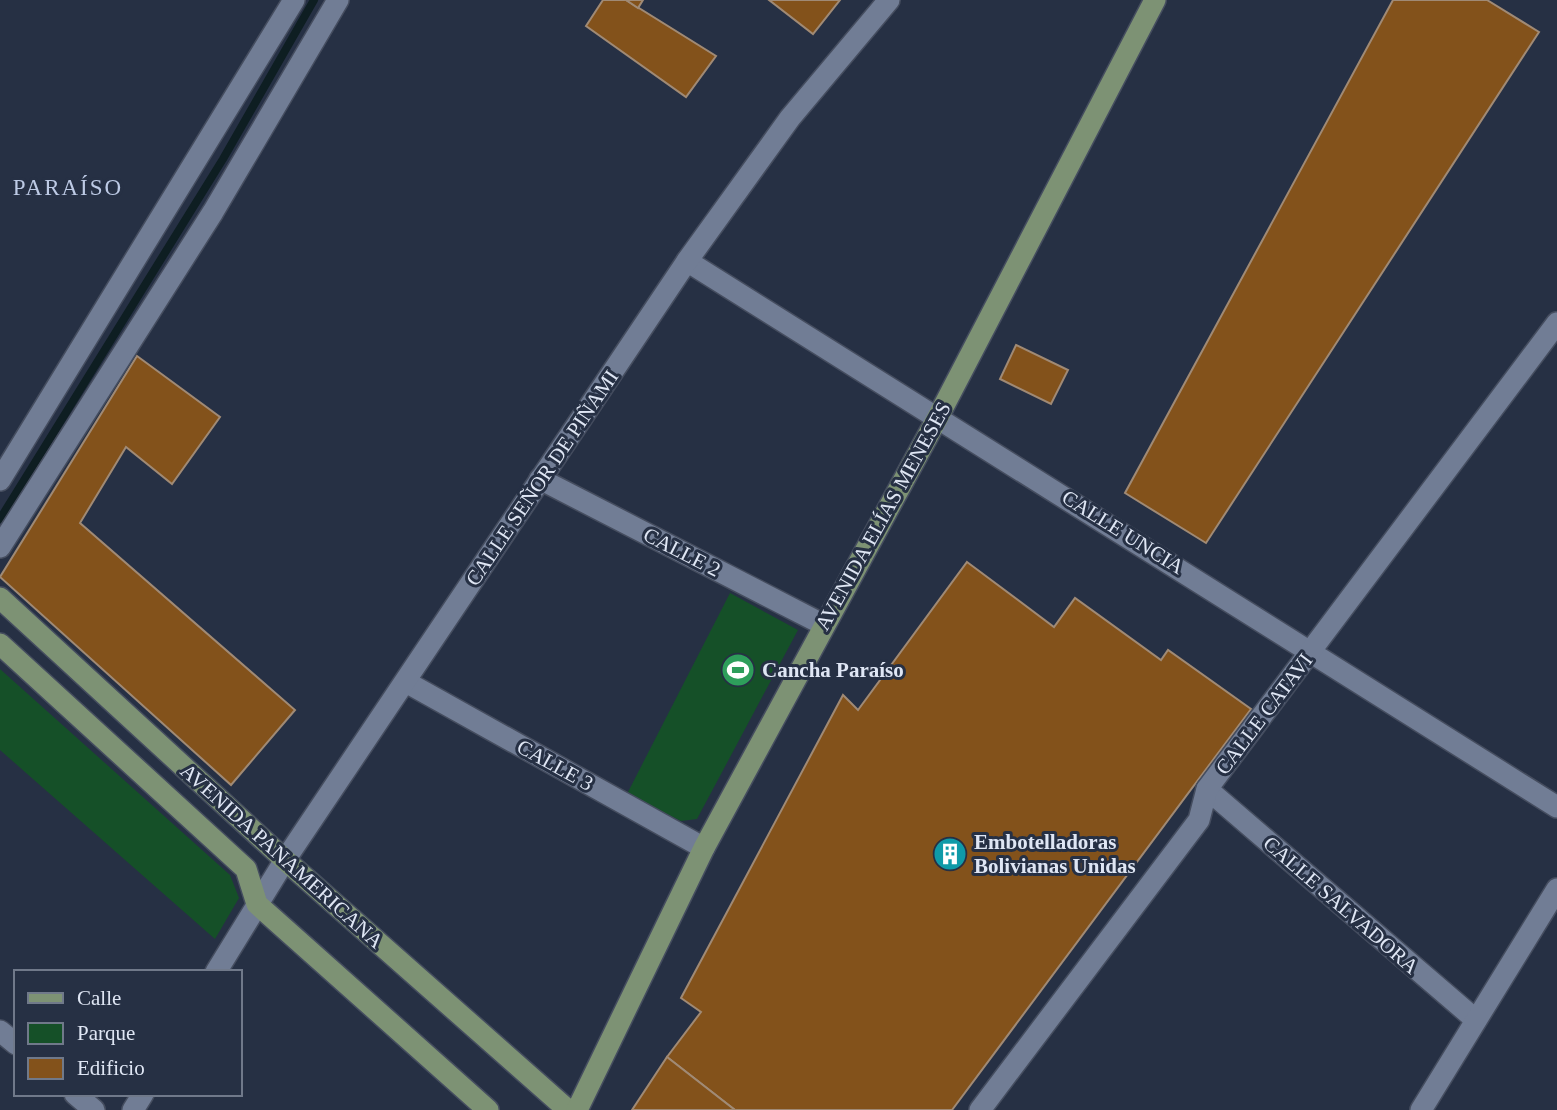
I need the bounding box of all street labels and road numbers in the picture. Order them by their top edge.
street label: CALLE SEÑOR DE PIÑAMI [461,366,623,590]
street label: AVENIDA ELÍAS MENESES [810,398,956,634]
street label: CALLE UNCIA [1058,485,1189,580]
street label: CALLE 2 [639,522,725,582]
street label: CALLE CATAVI [1211,649,1317,779]
street label: CALLE 3 [513,734,597,796]
street label: AVENIDA PANAMERICANA [176,759,389,954]
street label: CALLE SALVADORA [1258,831,1424,979]

